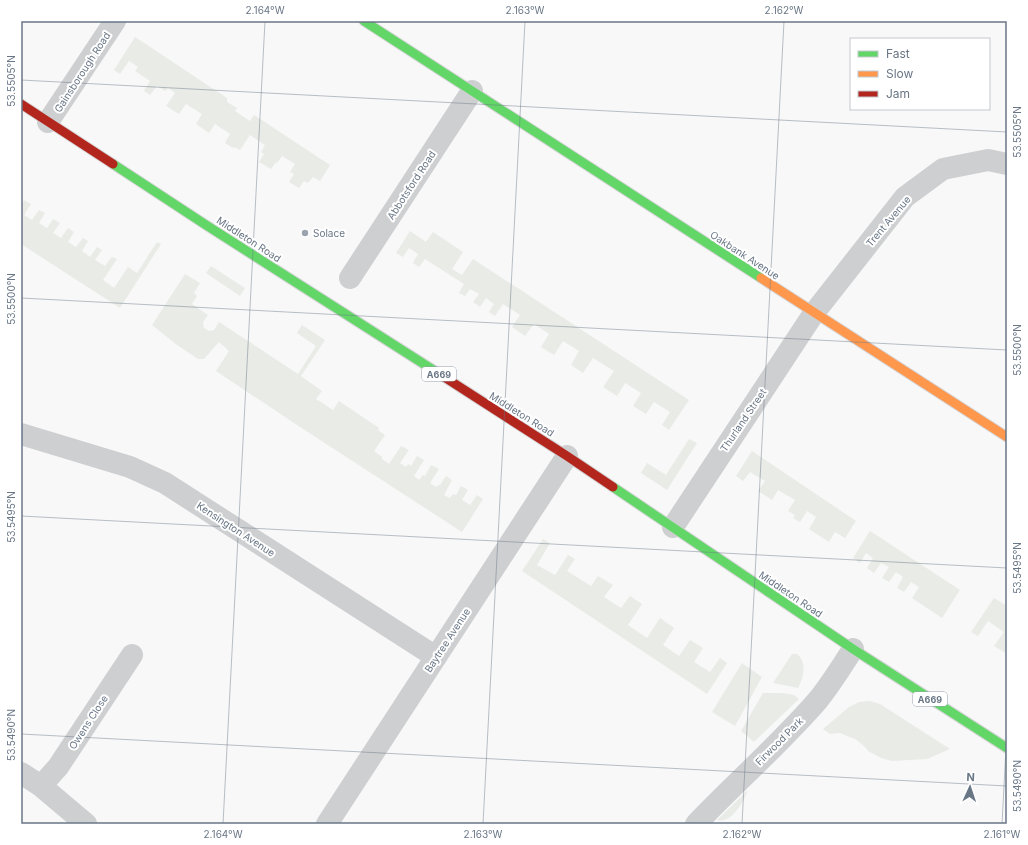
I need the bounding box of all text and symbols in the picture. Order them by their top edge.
text: 2.164°W [245,4,285,16]
text: 2.163°W [506,4,545,16]
text: 2.162°W [765,4,804,16]
street label: Gainsborough Road [52,30,112,114]
legend [850,38,990,110]
text: Fast [886,46,910,61]
text: 53.5505°N [5,55,17,107]
text: Slow [886,66,914,81]
text: Jam [886,86,910,101]
text: 53.5505°N [1011,106,1023,158]
street label: Abbotsford Road [384,148,438,222]
street label: Trent Avenue [863,193,913,249]
street label: Middleton Road [215,214,283,264]
place label: Solace [313,227,345,239]
marker: Solace [300,228,310,238]
street label: Oakbank Avenue [708,228,782,282]
text: 53.5500°N [5,273,17,325]
text: 53.5500°N [1011,324,1023,376]
road number: A669 [422,367,456,381]
street label: Thurland Street [718,386,769,454]
street label: Middleton Road [487,389,557,439]
text: 53.5495°N [5,491,17,543]
street label: Kensington Avenue [195,499,277,559]
text: 53.5495°N [1011,542,1023,594]
street label: Middleton Road [757,568,825,620]
street label: Baytree Avenue [422,605,472,674]
street label: Owens Close [66,692,110,751]
road number: A669 [913,692,947,706]
text: 53.5490°N [5,709,17,761]
street label: Firwood Park [753,714,806,767]
text: 53.5490°N [1011,760,1023,812]
north arrow [950,767,990,807]
text: N [966,770,975,784]
text: 2.164°W [203,828,243,840]
text: 2.163°W [464,828,503,840]
text: 2.162°W [723,828,762,840]
text: 2.161°W [984,828,1021,840]

